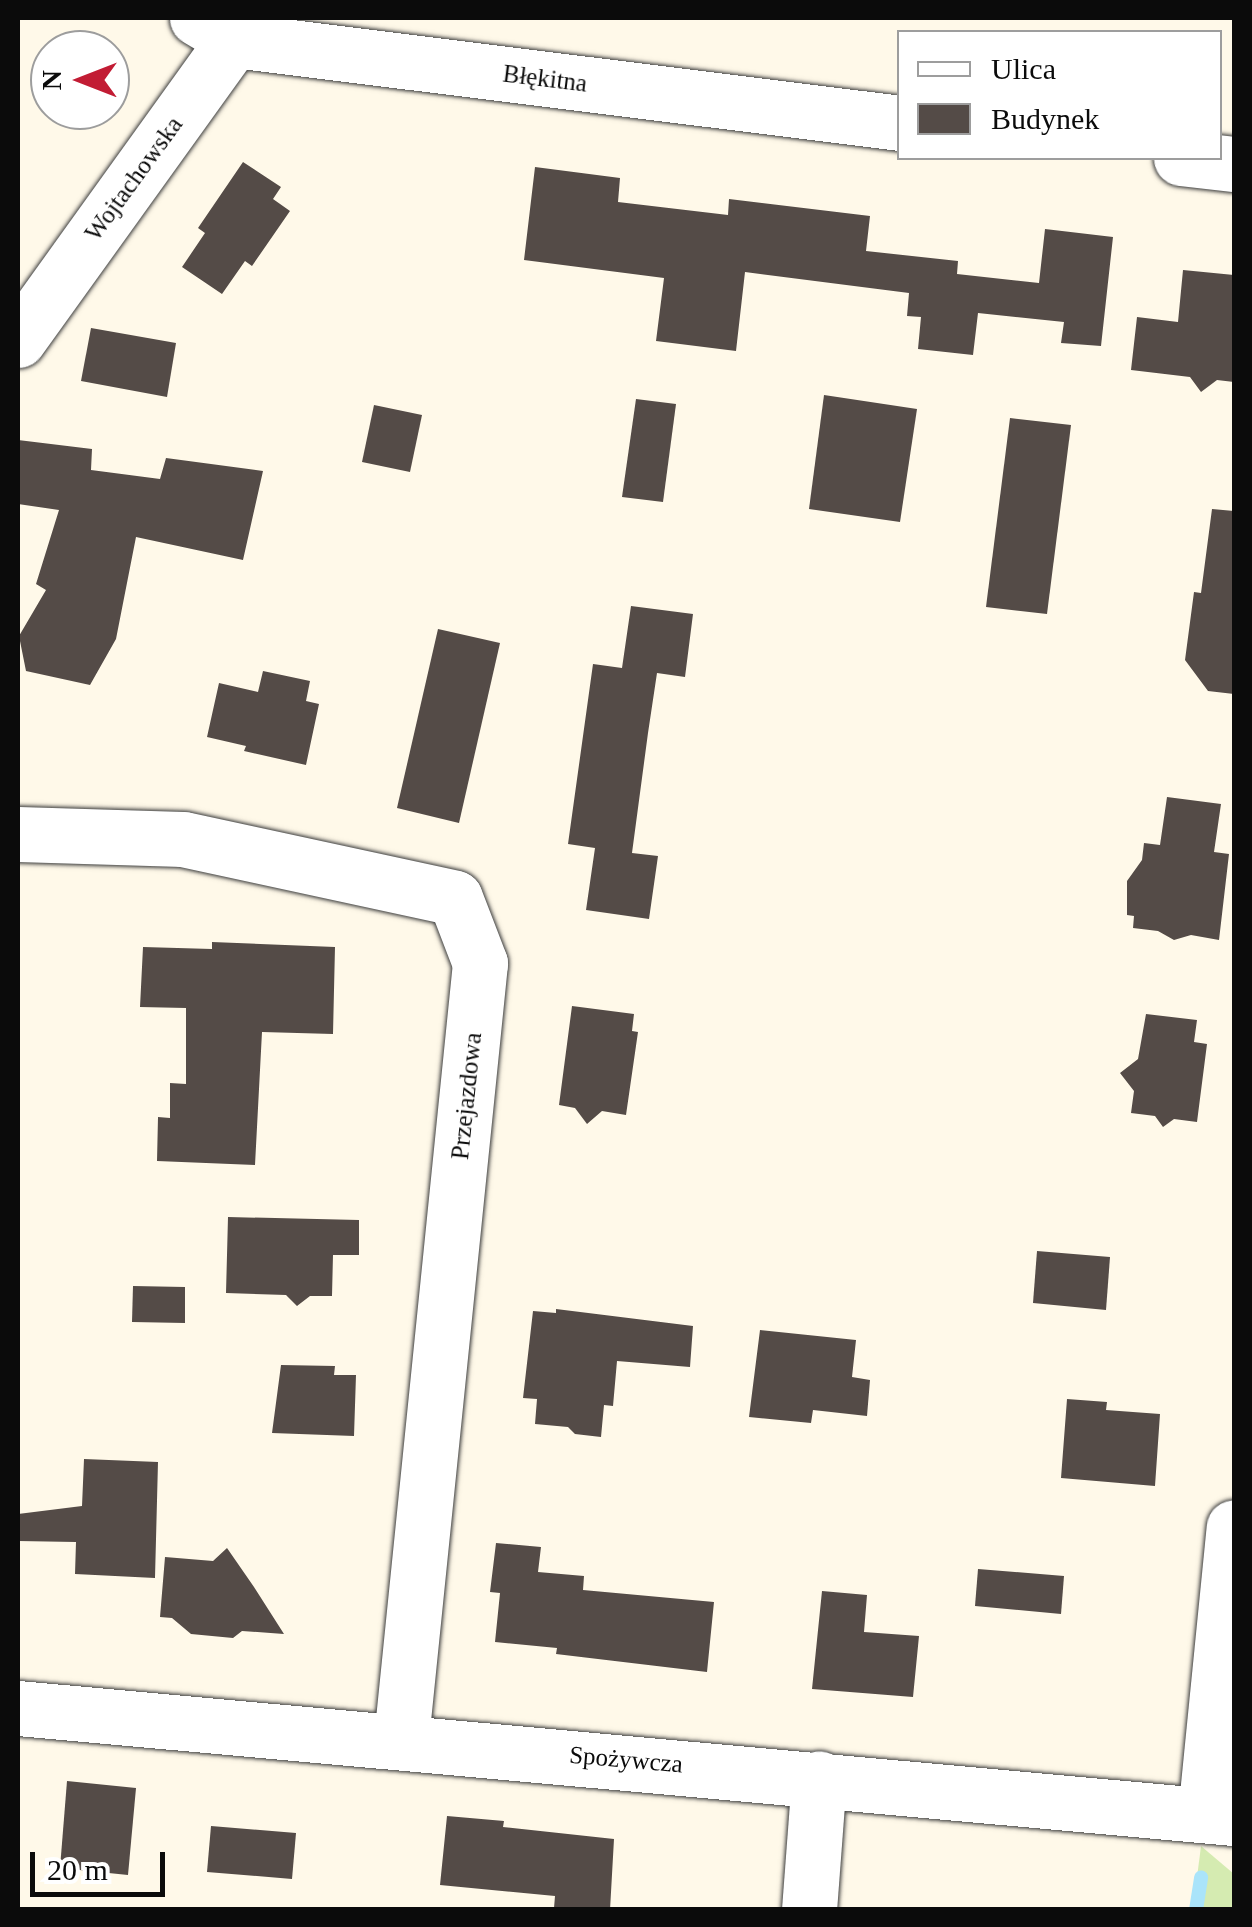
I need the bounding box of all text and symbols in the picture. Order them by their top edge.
north arrow [30,30,130,130]
legend [897,30,1222,160]
text: Ulica [991,52,1056,85]
street label: Błękitna [501,59,589,99]
text: N [36,70,67,90]
text: Budynek [991,102,1099,135]
street label: Wojtachowska [79,111,189,247]
street label: Przejazdowa [445,1031,489,1161]
street label: Spożywcza [568,1740,684,1780]
scale bar [35,1832,170,1894]
text: 20 m [47,1853,108,1886]

